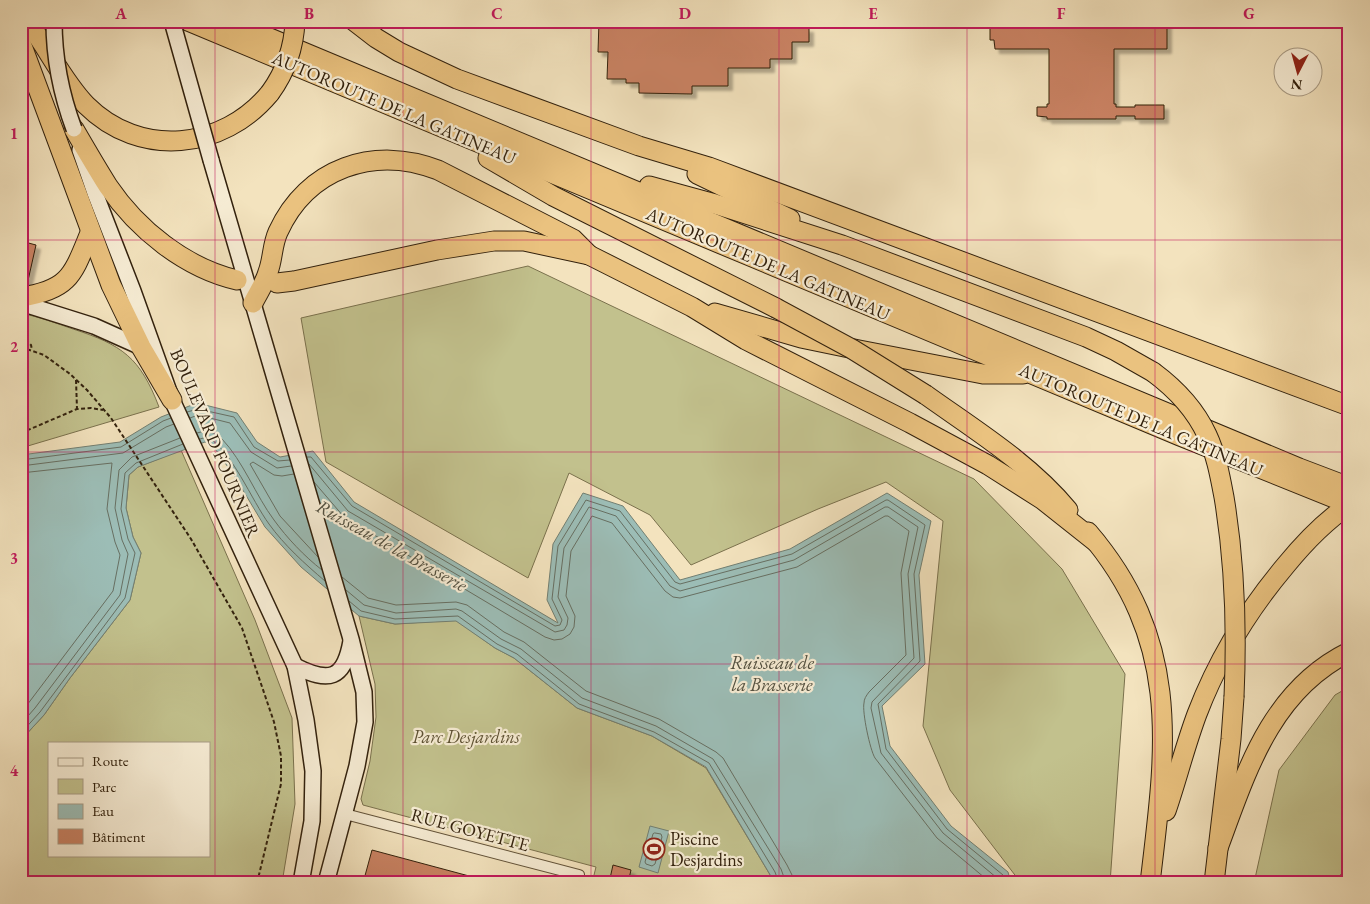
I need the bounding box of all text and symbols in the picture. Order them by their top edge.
text: A [114,3,127,24]
text: B [304,3,314,24]
text: C [491,3,503,24]
text: D [679,3,691,24]
text: E [868,3,878,24]
text: F [1057,3,1066,24]
text: G [1243,3,1255,24]
street label: AUTOROUTE DE LA GATINEAU [268,45,520,170]
north arrow [1272,48,1322,98]
text: N [1289,75,1303,94]
text: 1 [10,123,18,144]
street label: AUTOROUTE DE LA GATINEAU [642,201,894,326]
text: 2 [10,336,19,357]
street label: BOULEVARD FOURNIER [165,345,266,541]
street label: AUTOROUTE DE LA GATINEAU [1015,357,1267,482]
water label: Ruisseau de la Brasserie [312,494,472,598]
text: 3 [10,548,18,569]
water label: Ruisseau de la Brasserie [730,650,815,697]
park label: Parc Desjardins [412,725,521,749]
legend [48,742,210,856]
text: Route [92,751,129,770]
text: 4 [10,760,19,781]
text: Parc [92,777,117,796]
text: Eau [92,801,114,820]
street label: RUE GOYETTE [409,803,532,856]
text: Bâtiment [92,827,146,846]
place label: Piscine Desjardins [670,827,743,871]
sports icon: Piscine Desjardins [642,837,666,861]

